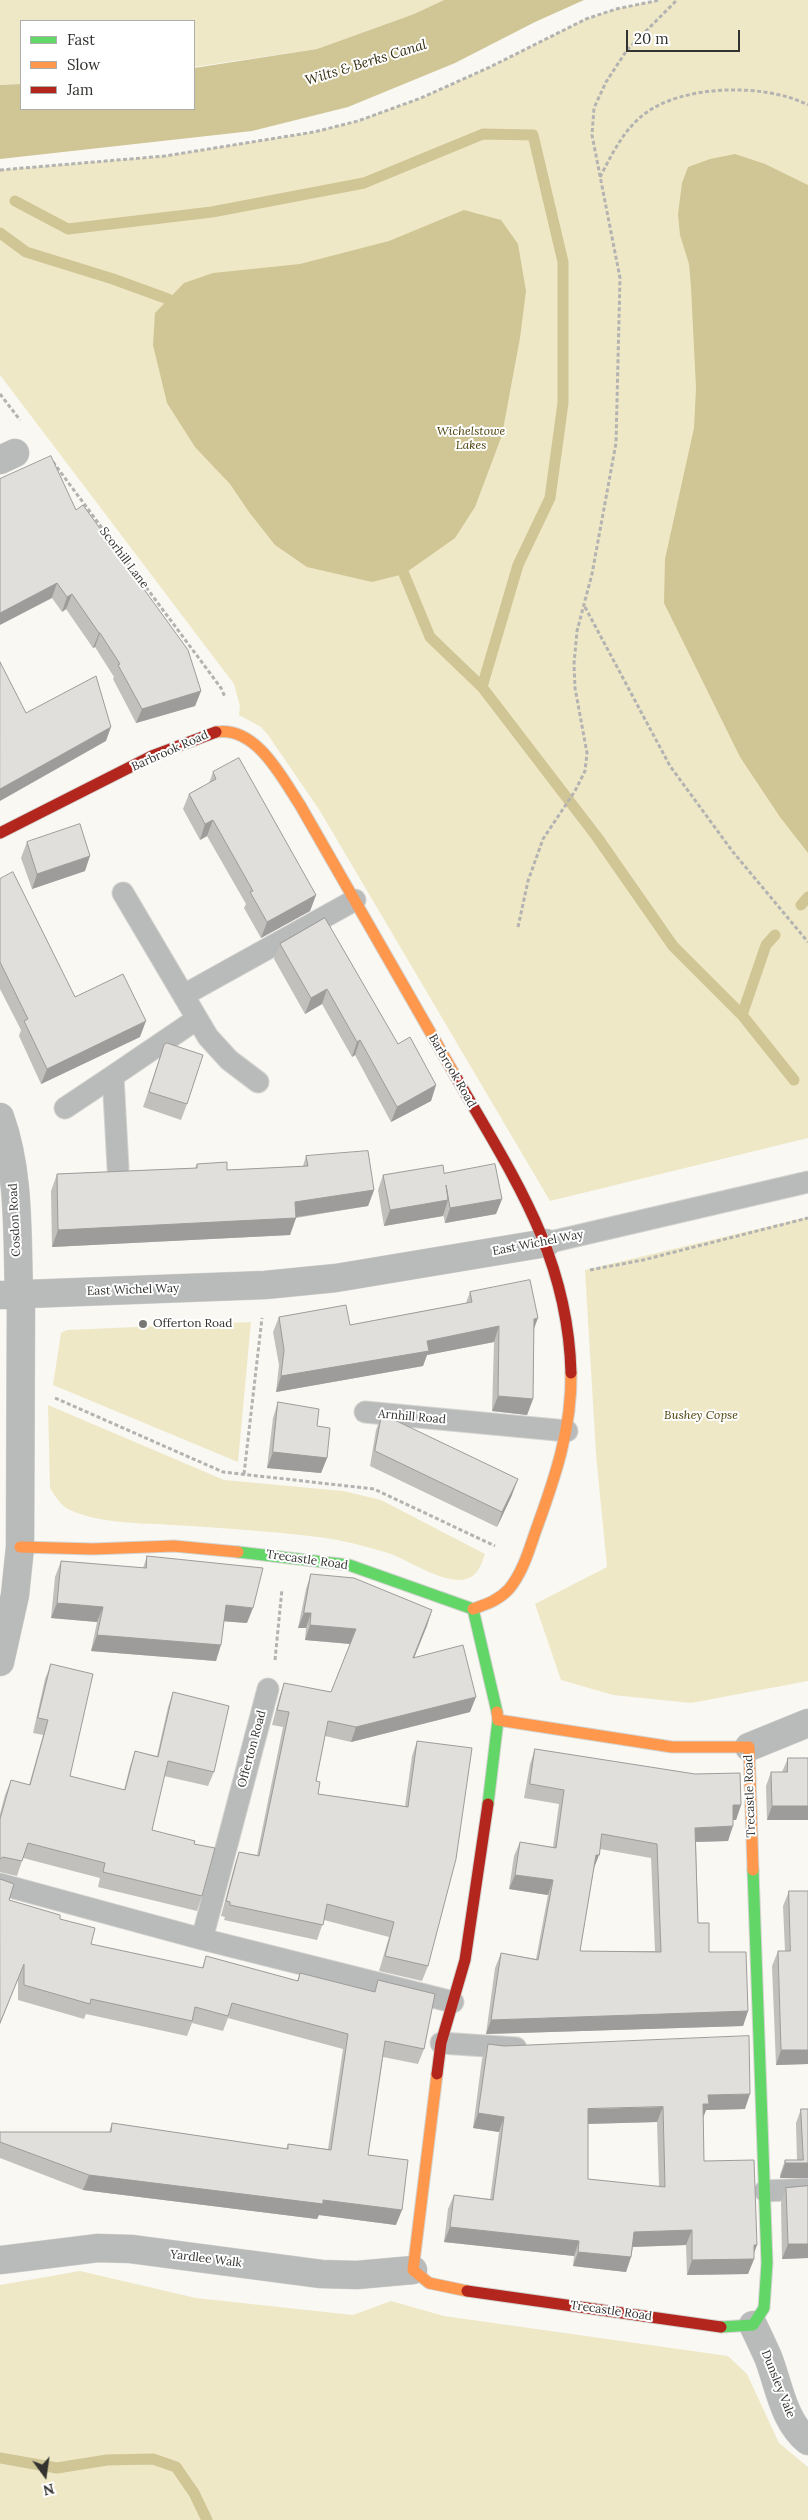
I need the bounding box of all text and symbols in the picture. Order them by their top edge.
legend [20,20,195,110]
scale bar [628,20,742,52]
text: 20 m [634,29,669,48]
text: Fast [67,30,95,49]
water label: Wilts & Berks Canal [303,36,429,90]
text: Slow [67,55,100,74]
text: Jam [67,80,94,99]
park label: Wichelstowe Lakes [437,425,505,453]
street label: Scorhill Lane [96,525,152,591]
street label: Barbrook Road [129,728,211,774]
street label: Barbrook Road [425,1032,479,1110]
street label: Cosdon Road [6,1183,24,1257]
street label: East Wichel Way [491,1227,585,1259]
street label: East Wichel Way [87,1281,179,1299]
place label: Offerton Road [153,1317,232,1331]
marker: Offerton Road [137,1318,149,1330]
street label: Arnhill Road [377,1407,447,1427]
park label: Bushey Copse [664,1409,738,1423]
street label: Trecastle Road [265,1547,349,1573]
street label: Offerton Road [235,1709,269,1789]
street label: Trecastle Road [741,1754,759,1838]
street label: Yardlee Walk [169,2247,243,2271]
street label: Trecastle Road [569,2298,653,2324]
street label: Dunsley Vale [758,2348,798,2420]
north arrow [20,2450,70,2500]
text: N [41,2480,56,2500]

